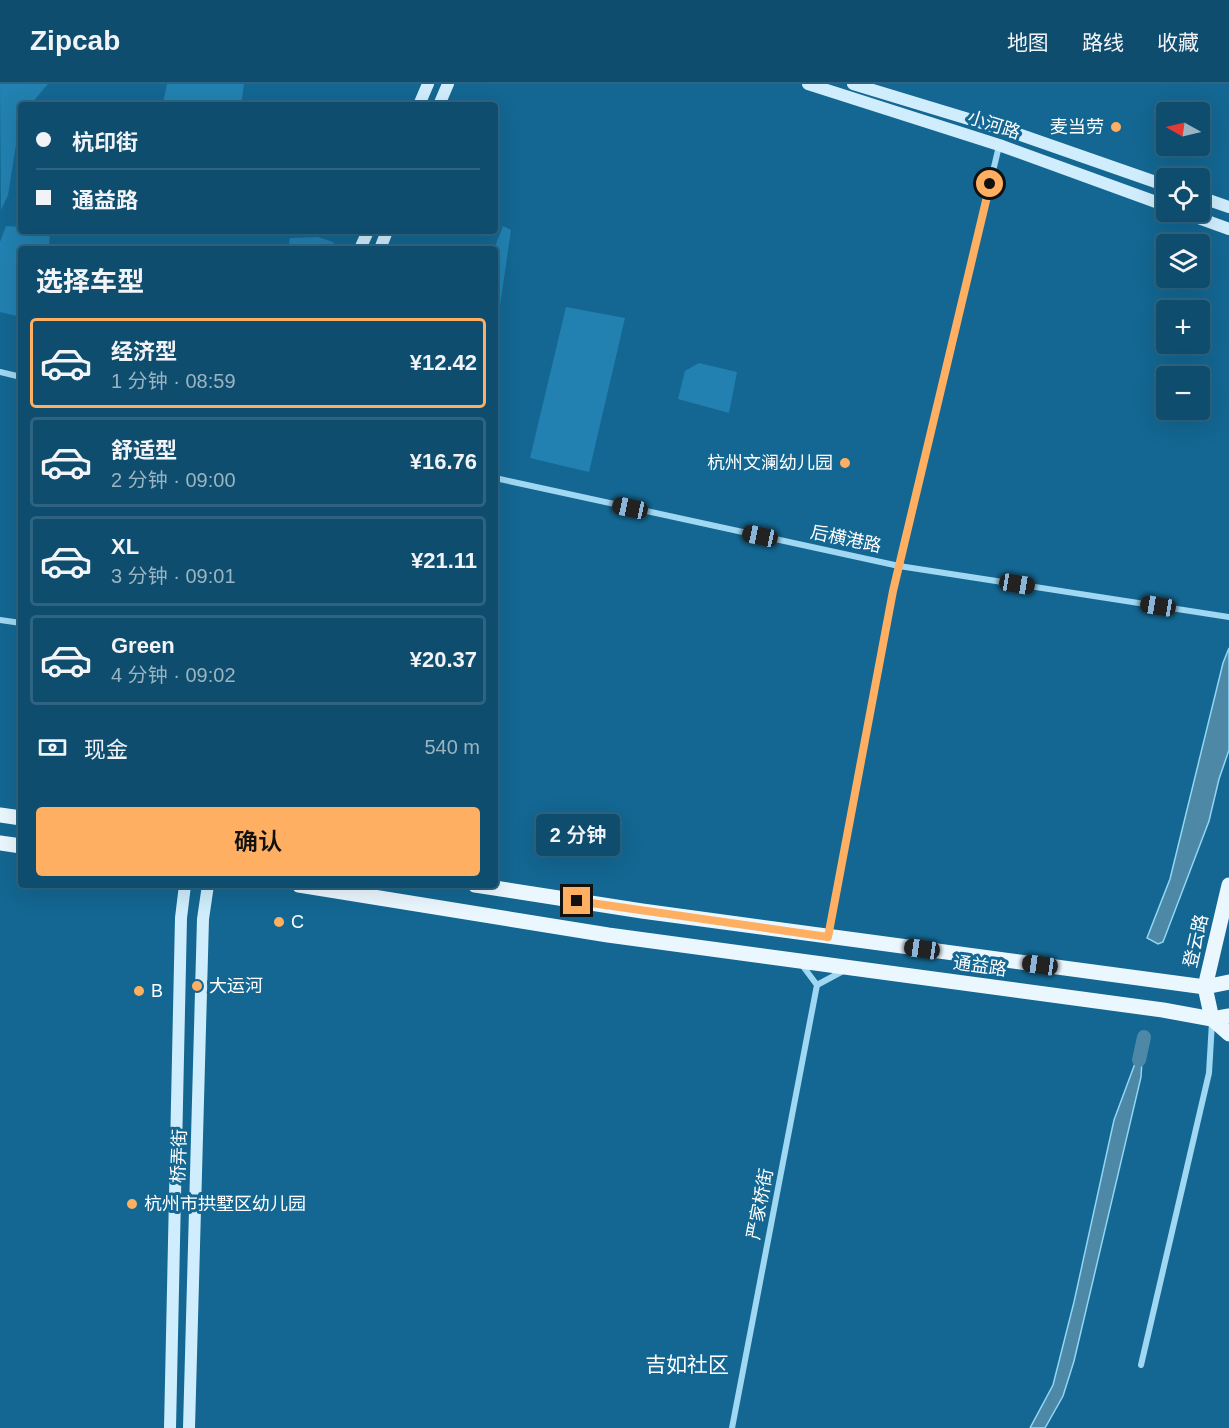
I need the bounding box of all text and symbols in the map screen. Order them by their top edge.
text: Zipcab [30,25,120,56]
text: 地图 [1007,31,1049,54]
text: 路线 [1082,31,1124,54]
text: 收藏 [1157,31,1199,54]
north arrow [1156,102,1210,156]
map controls [1156,102,1210,420]
street label: 小河路 [965,107,1023,143]
place label: 麦当劳 [1050,117,1104,137]
marker: 麦当劳 [1109,120,1123,134]
text: 杭印街 [72,130,138,155]
button: locate [1156,168,1210,222]
route start [976,170,1003,197]
text: 通益路 [72,188,138,213]
button: layers [1156,234,1210,288]
text: 选择车型 [36,267,144,297]
button: + [1156,300,1210,354]
icon: car [39,336,93,390]
text: 经济型 [111,339,177,364]
text: ¥12.42 [410,350,477,375]
button: − [1156,366,1210,420]
text: 1 分钟 · 08:59 [111,370,236,392]
icon: car [39,435,93,489]
text: 舒适型 [111,438,177,463]
text: ¥16.76 [410,449,477,474]
place label: 杭州文澜幼儿园 [707,453,833,473]
marker: 杭州文澜幼儿园 [838,456,852,470]
text: 2 分钟 · 09:00 [111,469,236,491]
car [611,495,649,521]
street label: 后横港路 [809,522,883,556]
car [741,523,779,549]
icon: car [39,534,93,588]
text: XL [111,534,139,559]
text: ¥21.11 [411,548,477,573]
text: 3 分钟 · 09:01 [111,565,236,587]
car [998,572,1036,596]
car [1139,594,1177,618]
icon: car [39,633,93,687]
text: Green [111,633,175,658]
text: ¥20.37 [410,647,477,672]
text: 4 分钟 · 09:02 [111,664,236,686]
icon: cash [36,731,69,764]
text: 540 m [424,736,480,758]
text: 现金 [84,737,128,762]
button: 确认 [36,807,480,876]
callout: 2 分钟 [535,814,619,856]
text: 2 分钟 [550,824,606,846]
route end [563,887,590,914]
place label: C [291,912,304,932]
street label: 登云路 [1180,912,1212,970]
marker: C [272,915,286,929]
car [903,938,941,960]
street label: 通益路 [952,952,1008,980]
car [1021,954,1059,976]
place label: 大运河 [209,976,263,996]
marker: 大运河 [190,979,204,993]
place label: B [151,981,163,1001]
marker: B [132,984,146,998]
street label: 桥弄街 [168,1129,190,1183]
street label: 严家桥街 [743,1167,777,1241]
place label: 杭州市拱墅区幼儿园 [144,1194,306,1214]
marker: 杭州市拱墅区幼儿园 [125,1197,139,1211]
district label: 吉如社区 [645,1353,729,1376]

